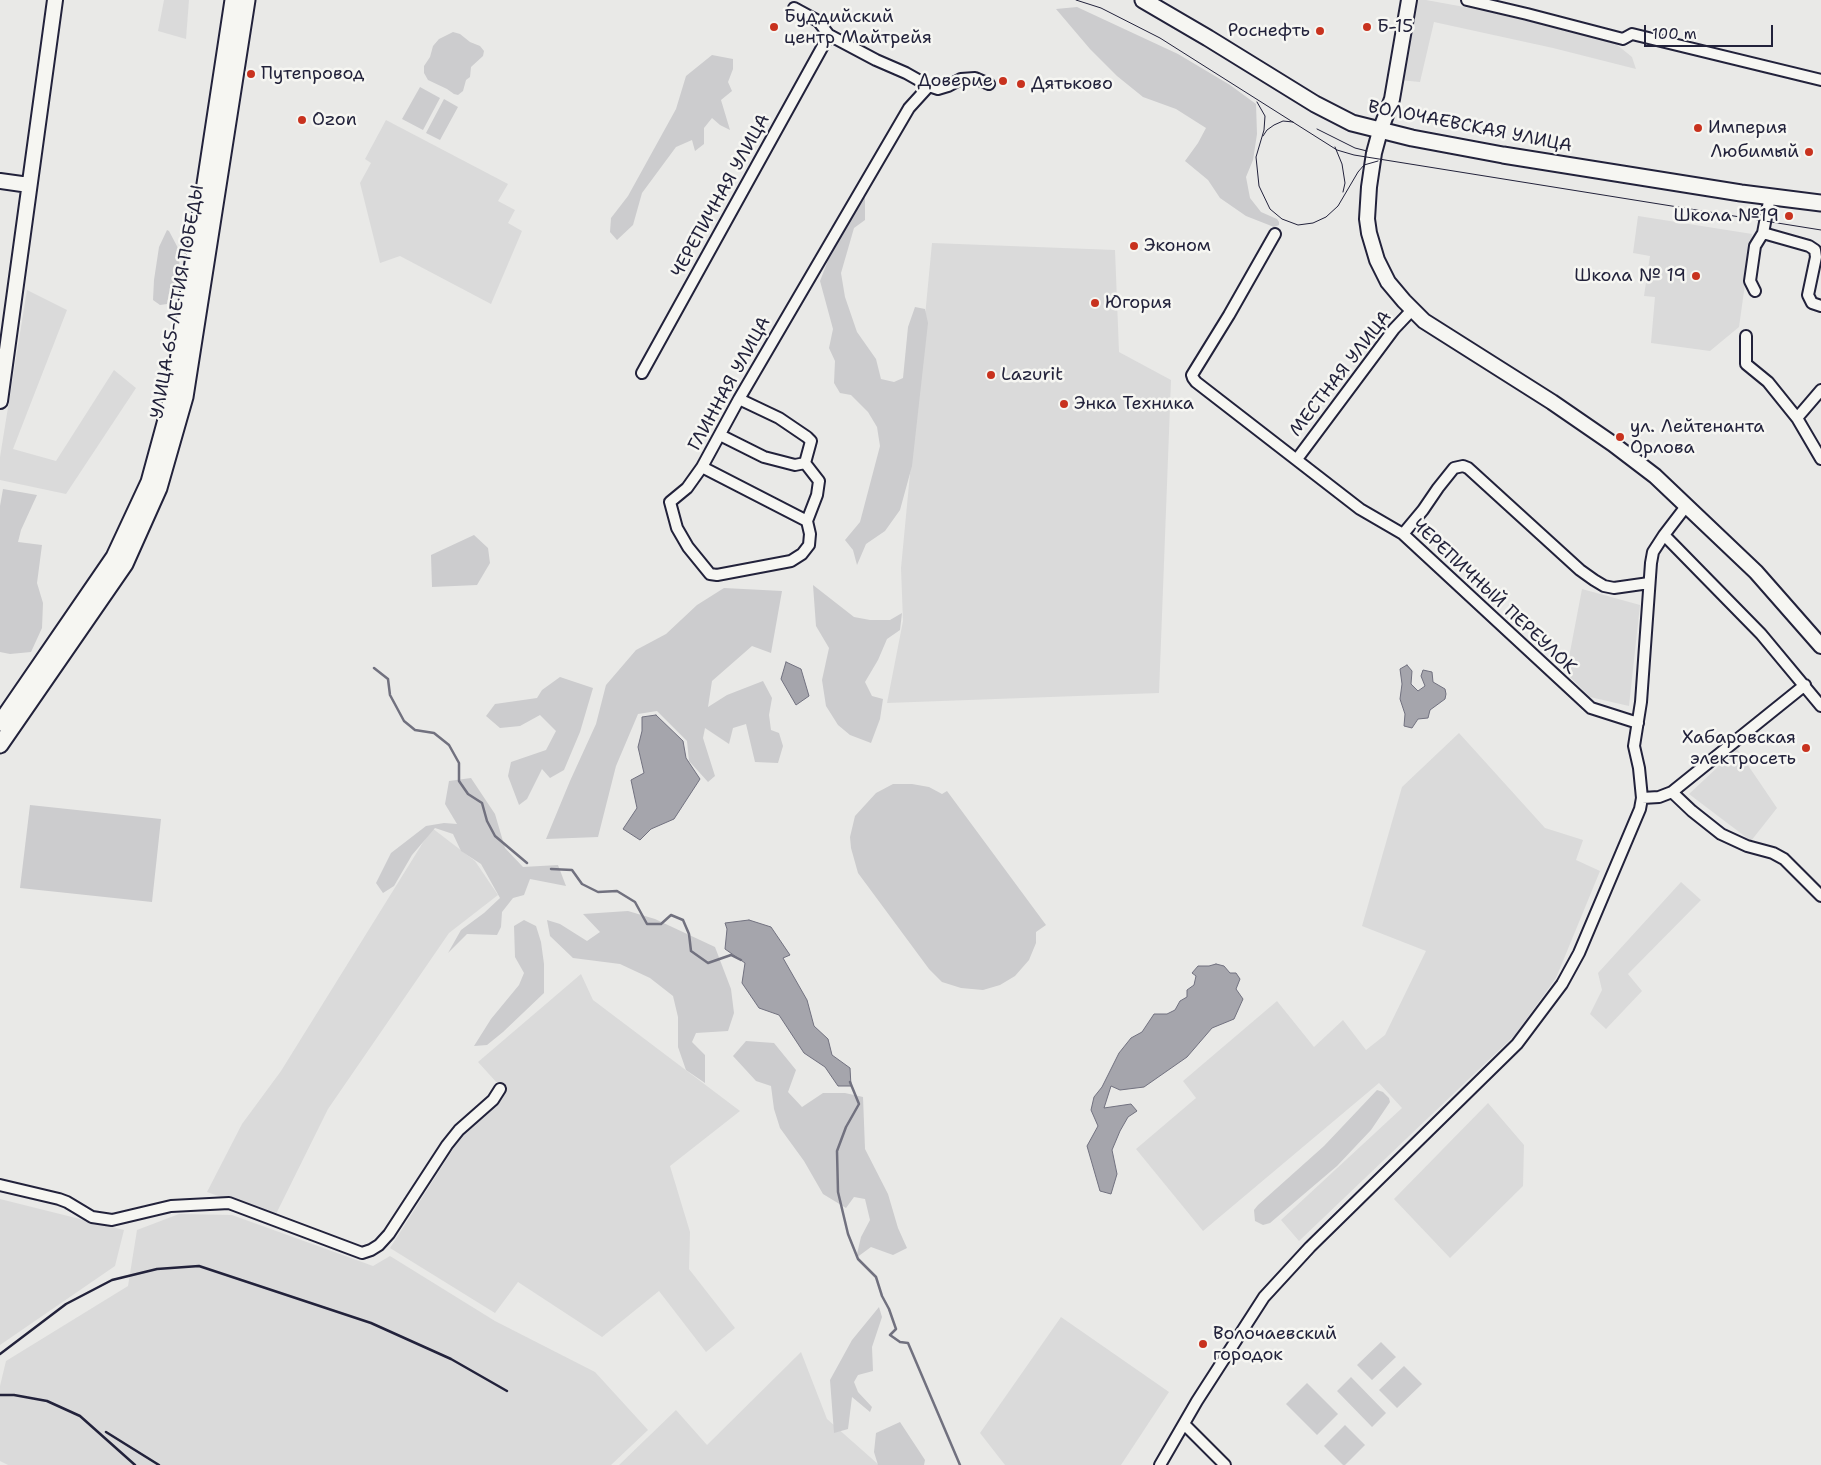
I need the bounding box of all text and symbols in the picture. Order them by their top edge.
place label: Буддийский центр Майтрейя [784,6,932,48]
scale bar [1646,15,1775,47]
place label: Б-15 [1377,16,1413,38]
place label: Роснефть [1228,20,1310,42]
marker: Буддийский центр Майтрейя [768,21,780,33]
marker: Б-15 [1361,21,1373,33]
text: 100 m [1652,24,1697,44]
marker: Роснефть [1314,25,1326,37]
place label: Путепровод [261,63,364,85]
marker: Путепровод [245,68,257,80]
place label: Доверие [917,70,993,92]
place label: Дятьково [1031,73,1113,95]
marker: Доверие [997,75,1009,87]
marker: Дятьково [1015,78,1027,90]
street label: ВОЛОЧАЕВСКАЯ УЛИЦА [1366,97,1574,157]
place label: Ozon [312,109,357,131]
street label: ЧЕРЕПИЧНАЯ УЛИЦА [667,111,775,281]
marker: Ozon [296,114,308,126]
place label: Империя [1708,117,1787,139]
marker: Империя [1692,122,1704,134]
place label: Любимый [1710,141,1799,163]
marker: Любимый [1803,146,1815,158]
street label: УЛИЦА 65-ЛЕТИЯ ПОБЕДЫ [147,183,209,421]
place label: Школа №19 [1673,205,1779,227]
marker: Школа №19 [1783,210,1795,222]
place label: Эконом [1144,235,1211,257]
marker: Эконом [1128,240,1140,252]
place label: Школа № 19 [1574,265,1686,287]
marker: Школа № 19 [1690,270,1702,282]
place label: Югория [1105,292,1172,314]
marker: Югория [1089,297,1101,309]
street label: МЕСТНАЯ УЛИЦА [1285,307,1397,441]
street label: ГЛИННАЯ УЛИЦА [684,313,776,455]
place label: Lazurit [1001,364,1063,386]
marker: Lazurit [985,369,997,381]
place label: Энка Техника [1074,393,1194,415]
marker: Энка Техника [1058,398,1070,410]
place label: ул. Лейтенанта Орлова [1630,416,1765,458]
marker: ул. Лейтенанта Орлова [1614,431,1626,443]
street label: ЧЕРЕПИЧНЫЙ ПЕРЕУЛОК [1407,515,1581,679]
place label: Хабаровская электросеть [1682,727,1796,770]
marker: Хабаровская электросеть [1800,742,1812,754]
place label: Волочаевский городок [1213,1323,1337,1366]
marker: Волочаевский городок [1197,1338,1209,1350]

